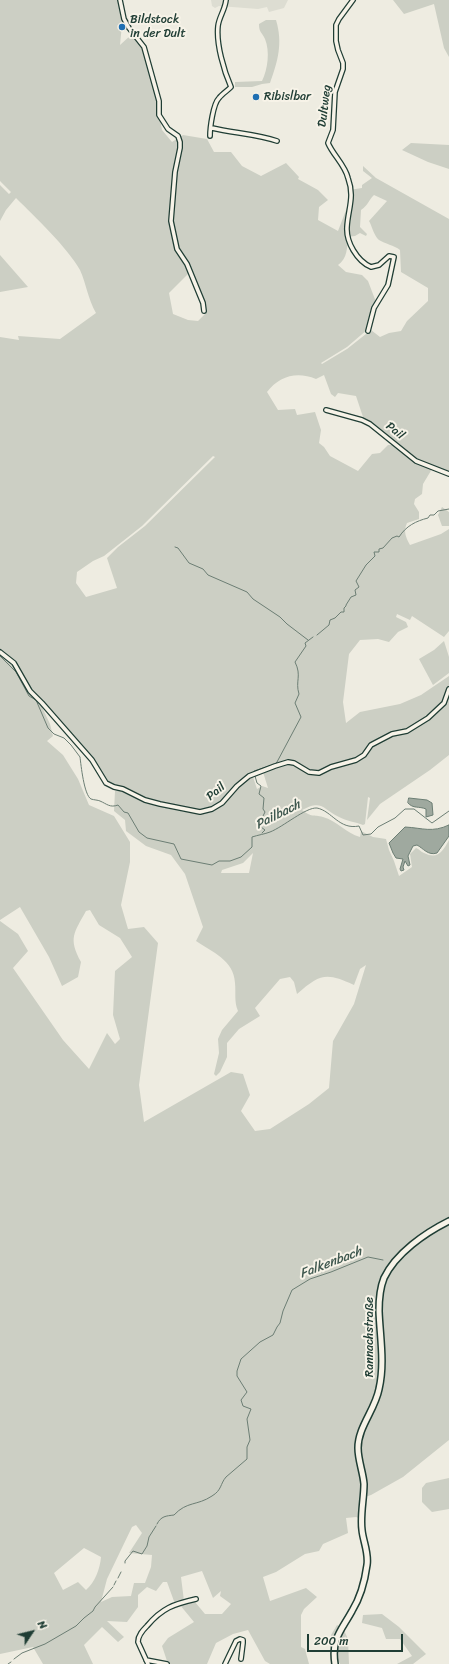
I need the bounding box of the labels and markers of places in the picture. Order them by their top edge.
place label: Bildstock in der Dult [130,13,186,41]
marker: Bildstock in der Dult [117,22,127,32]
place label: Ribislbar [264,90,311,104]
marker: Ribislbar [251,92,261,102]

